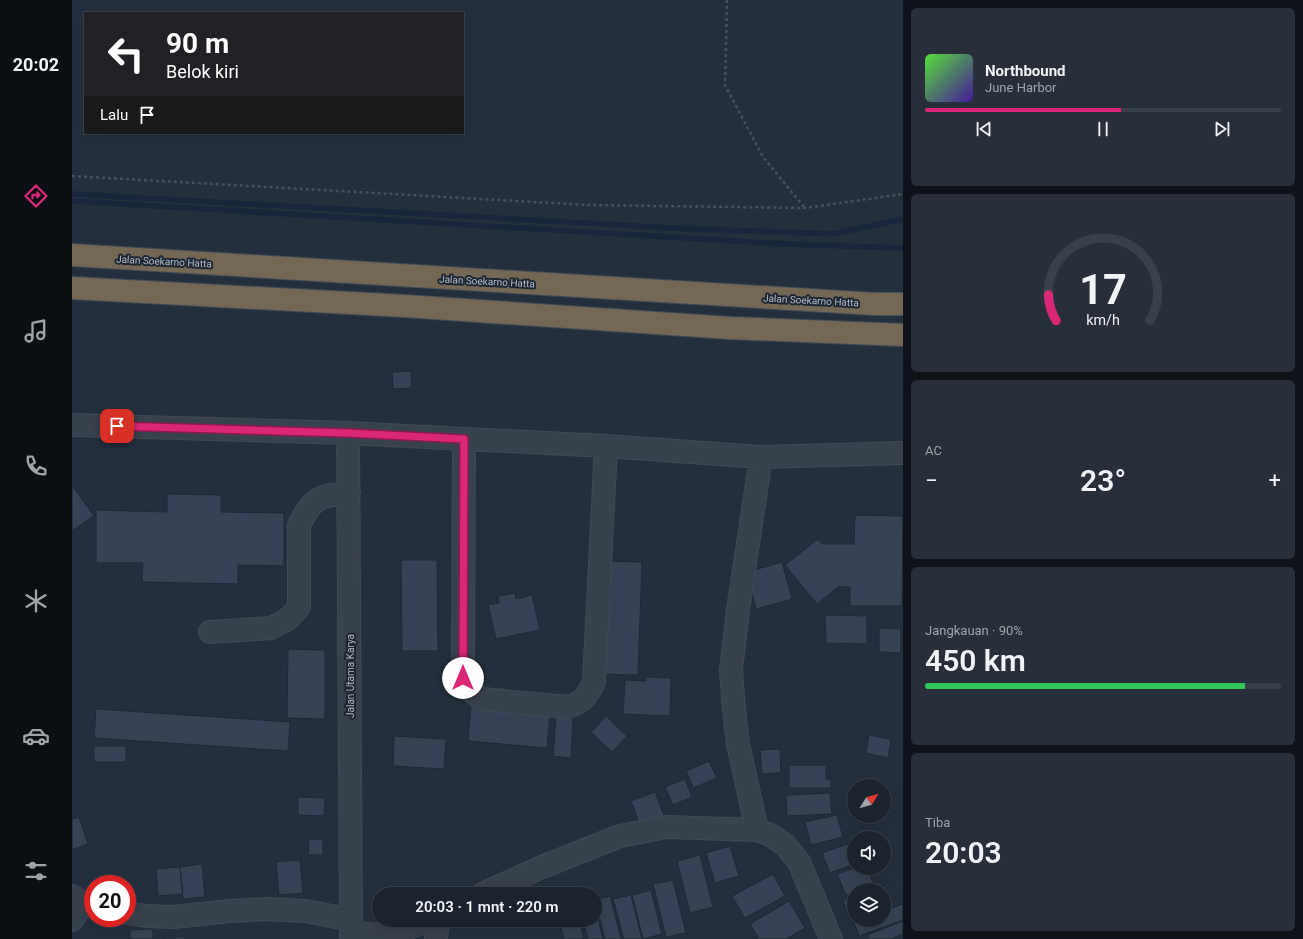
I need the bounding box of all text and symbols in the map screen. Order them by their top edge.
text: 90 m [166,27,229,60]
icon: left [100,28,152,80]
text: 20:02 [13,54,59,75]
text: Belok kiri [166,61,239,82]
text: Northbound [985,62,1066,80]
text: June Harbor [985,80,1057,95]
icon: arrive [136,104,158,126]
text: Lalu [100,106,128,124]
icon: previous [973,118,995,140]
icon: pause [1092,118,1114,140]
icon: next [1211,118,1233,140]
icon: directions [22,182,50,210]
street label: Jalan Soekarno Hatta [116,253,212,270]
text: 17 [1079,265,1127,314]
street label: Jalan Soekarno Hatta [439,273,535,290]
street label: Jalan Soekarno Hatta [763,292,859,309]
text: km/h [1086,312,1120,328]
icon: music [22,317,50,345]
pin [100,409,134,443]
icon: arrive [106,415,128,437]
text: AC [925,443,942,458]
icon: phone [22,452,50,480]
text: 23° [1080,463,1126,498]
text: − [925,468,938,493]
text: + [1269,468,1281,493]
icon: climate [22,587,50,615]
text: Jangkauan · 90% [925,623,1023,638]
street label: Jalan Utama Karya [345,634,356,718]
text: 450 km [925,643,1026,678]
position arrow [442,657,484,699]
icon: car [22,722,50,750]
north arrow [847,779,891,823]
map controls [847,779,891,927]
text: Tiba [925,815,950,830]
button: sound [847,831,891,875]
text: 20:03 [925,835,1002,870]
icon: filters [22,857,50,885]
speed limit sign: 20 [84,875,136,927]
button: layers [847,883,891,927]
text: 20:03 · 1 mnt · 220 m [415,898,559,916]

